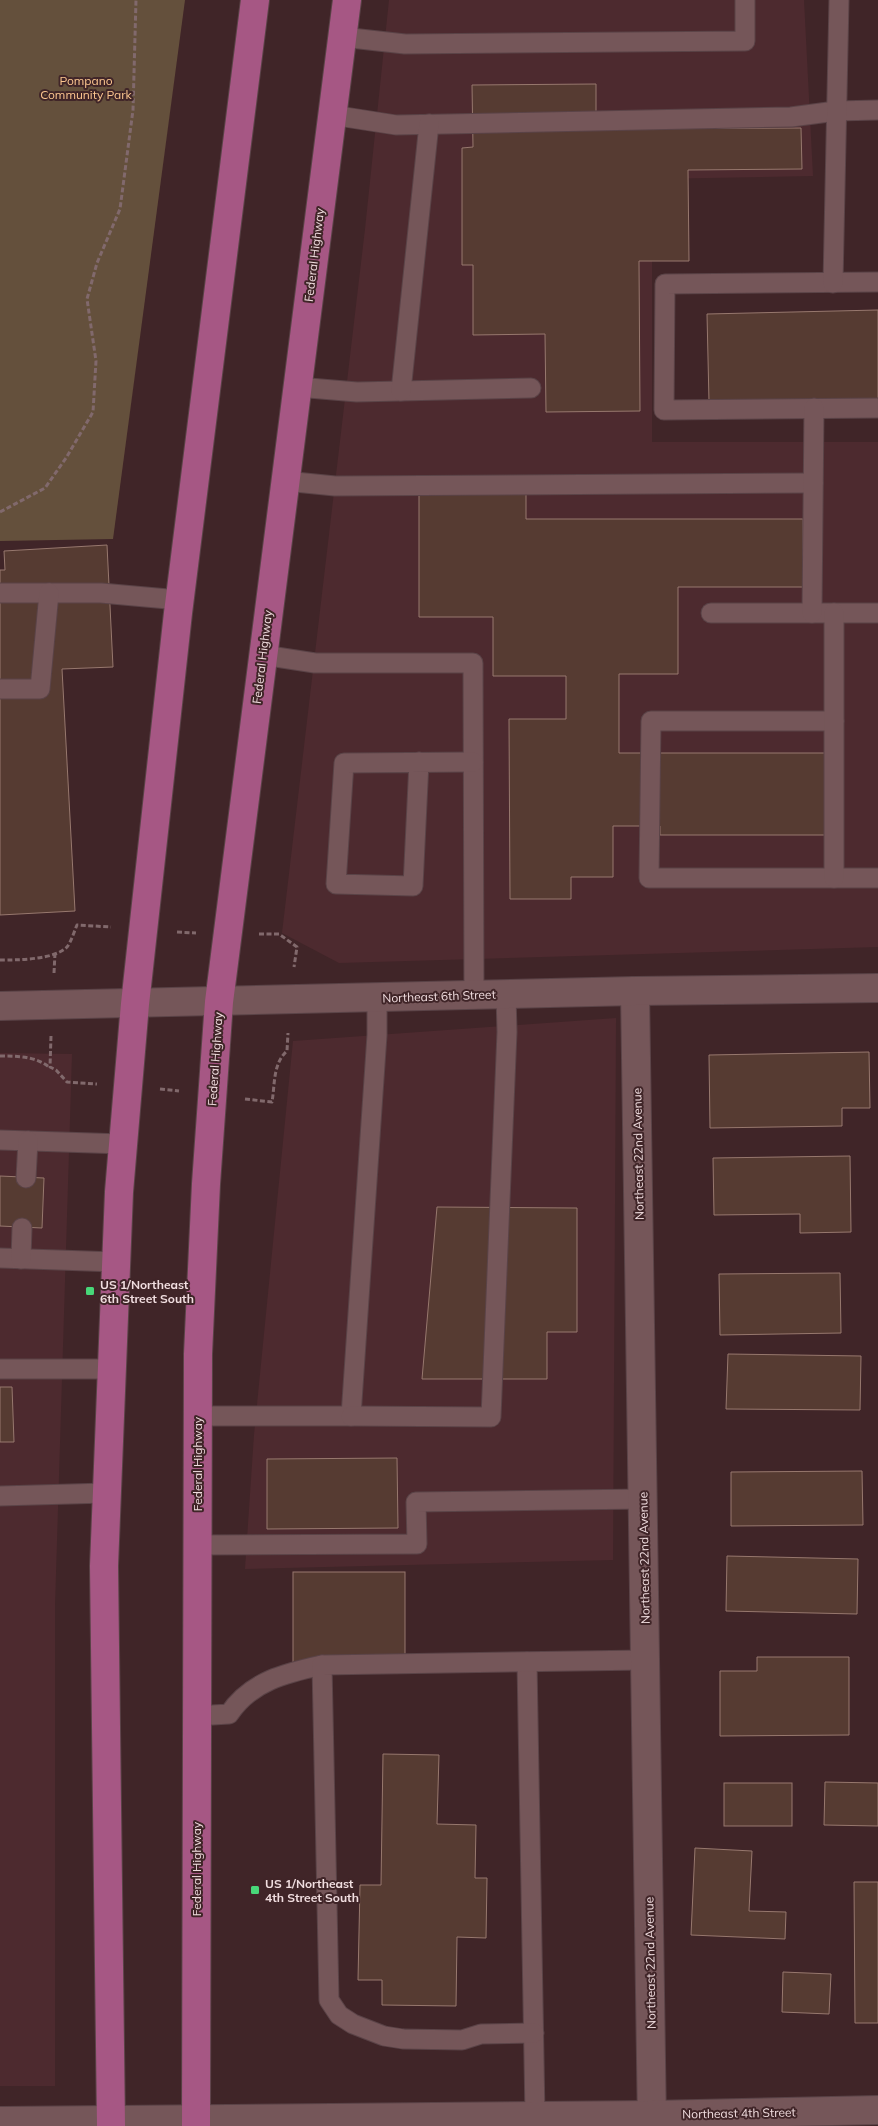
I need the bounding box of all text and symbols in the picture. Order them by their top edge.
park label: Pompano Community Park [40,73,133,102]
street label: Federal Highway [301,207,327,303]
street label: Federal Highway [249,609,275,705]
street label: Northeast 6th Street [382,987,496,1005]
street label: Federal Highway [204,1011,226,1107]
street label: Northeast 22nd Avenue [629,1088,647,1220]
place label: US 1/Northeast 6th Street South [100,1277,194,1306]
marker: US 1/Northeast 6th Street South [84,1285,96,1297]
street label: Federal Highway [190,1416,205,1511]
street label: Northeast 22nd Avenue [635,1492,653,1624]
street label: Federal Highway [189,1821,204,1916]
place label: US 1/Northeast 4th Street South [265,1876,359,1905]
marker: US 1/Northeast 4th Street South [249,1884,261,1896]
street label: Northeast 22nd Avenue [641,1897,659,2029]
street label: Northeast 4th Street [682,2105,796,2121]

